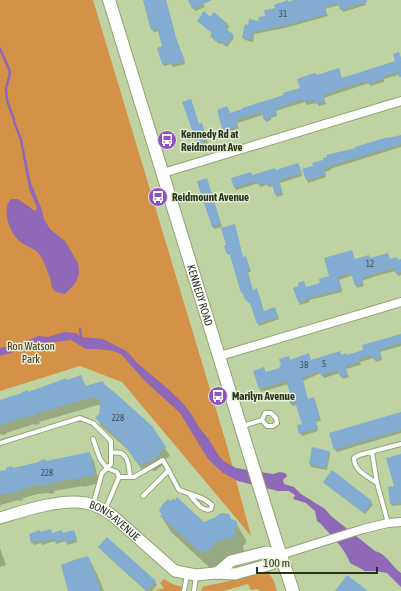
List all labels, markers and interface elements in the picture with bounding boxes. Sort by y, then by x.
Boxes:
house number: 31 [279,9,287,19]
place label: Kennedy Rd at Reidmount Ave [181,128,242,153]
bus stop icon: Kennedy Rd at Reidmount Ave [156,129,178,151]
bus stop icon: Reidmount Avenue [147,186,169,208]
place label: Reidmount Avenue [172,191,249,203]
house number: 12 [366,259,374,269]
street label: KENNEDY ROAD [185,263,215,327]
park label: Ron Watson Park [7,340,55,365]
house number: 5 [322,359,326,369]
house number: 3B [300,360,309,370]
bus stop icon: Marilyn Avenue [207,385,229,407]
place label: Marilyn Avenue [232,390,295,402]
house number: 228 [112,413,124,423]
house number: 228 [41,468,53,478]
street label: BONIS AVENUE [88,498,142,543]
scale bar [257,549,377,575]
text: 100 m [263,556,290,570]

